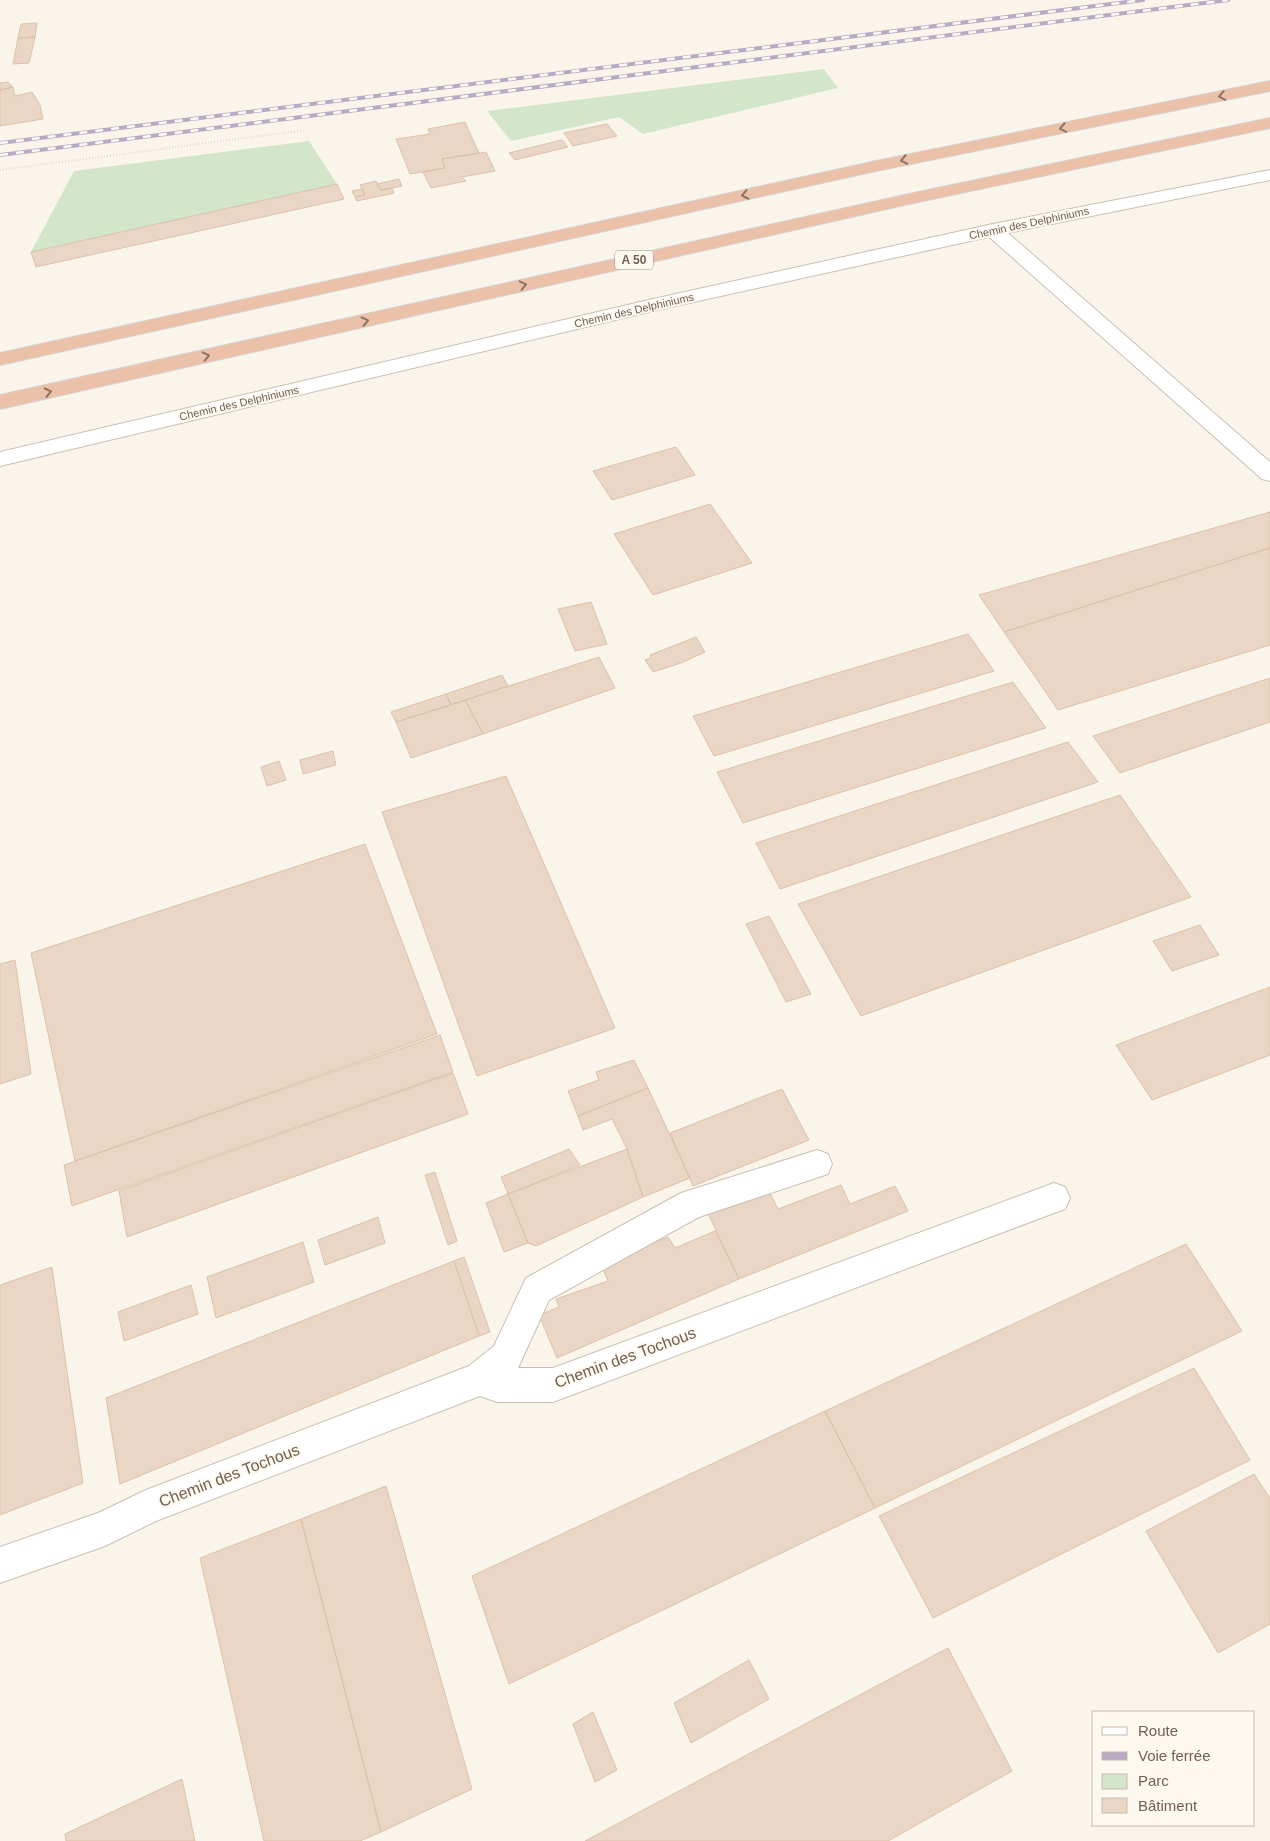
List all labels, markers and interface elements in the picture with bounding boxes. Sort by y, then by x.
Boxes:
one-way arrow [1218,90,1227,101]
one-way arrow [1058,122,1067,133]
one-way arrow [899,154,908,165]
one-way arrow [740,189,749,199]
street label: Chemin des Delphiniums [968,204,1091,242]
road number: A 50 [615,250,653,270]
one-way arrow [519,280,528,291]
street label: Chemin des Delphiniums [573,290,695,330]
one-way arrow [360,316,369,327]
one-way arrow [202,351,211,362]
street label: Chemin des Delphiniums [178,383,300,423]
one-way arrow [43,387,52,398]
street label: Chemin des Tochous [552,1324,698,1391]
street label: Chemin des Tochous [157,1441,302,1510]
legend [1092,1711,1255,1826]
text: Route [1138,1722,1178,1739]
text: Voie ferrée [1138,1747,1211,1764]
text: Parc [1138,1772,1169,1789]
text: Bâtiment [1138,1797,1198,1814]

